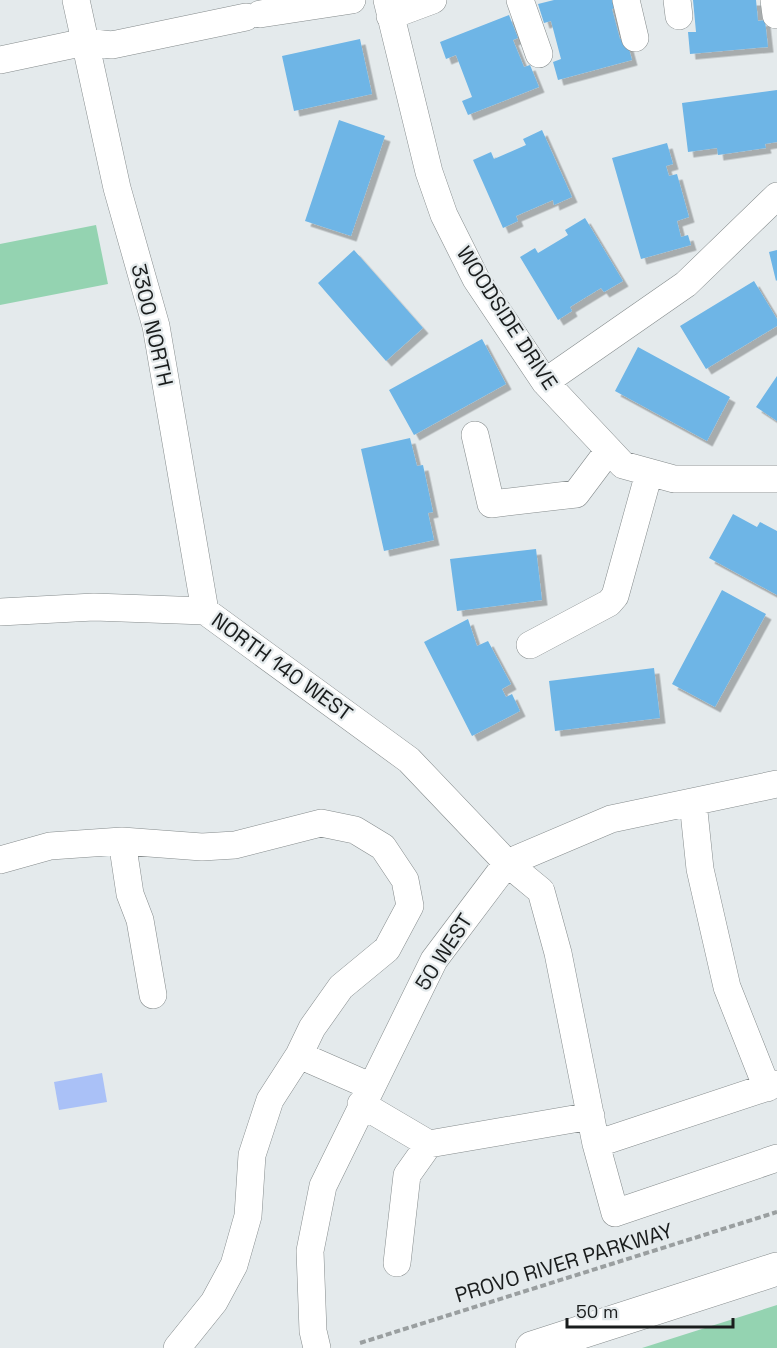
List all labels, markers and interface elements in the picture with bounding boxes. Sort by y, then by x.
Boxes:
street label: WOODSIDE DRIVE [451,241,564,395]
street label: 3300 NORTH [125,261,180,389]
street label: NORTH 140 WEST [206,606,358,727]
street label: 50 WEST [409,908,478,995]
street label: PROVO RIVER PARKWAY [452,1216,676,1309]
scale bar [567,1291,734,1329]
text: 50 m [576,1300,618,1323]

